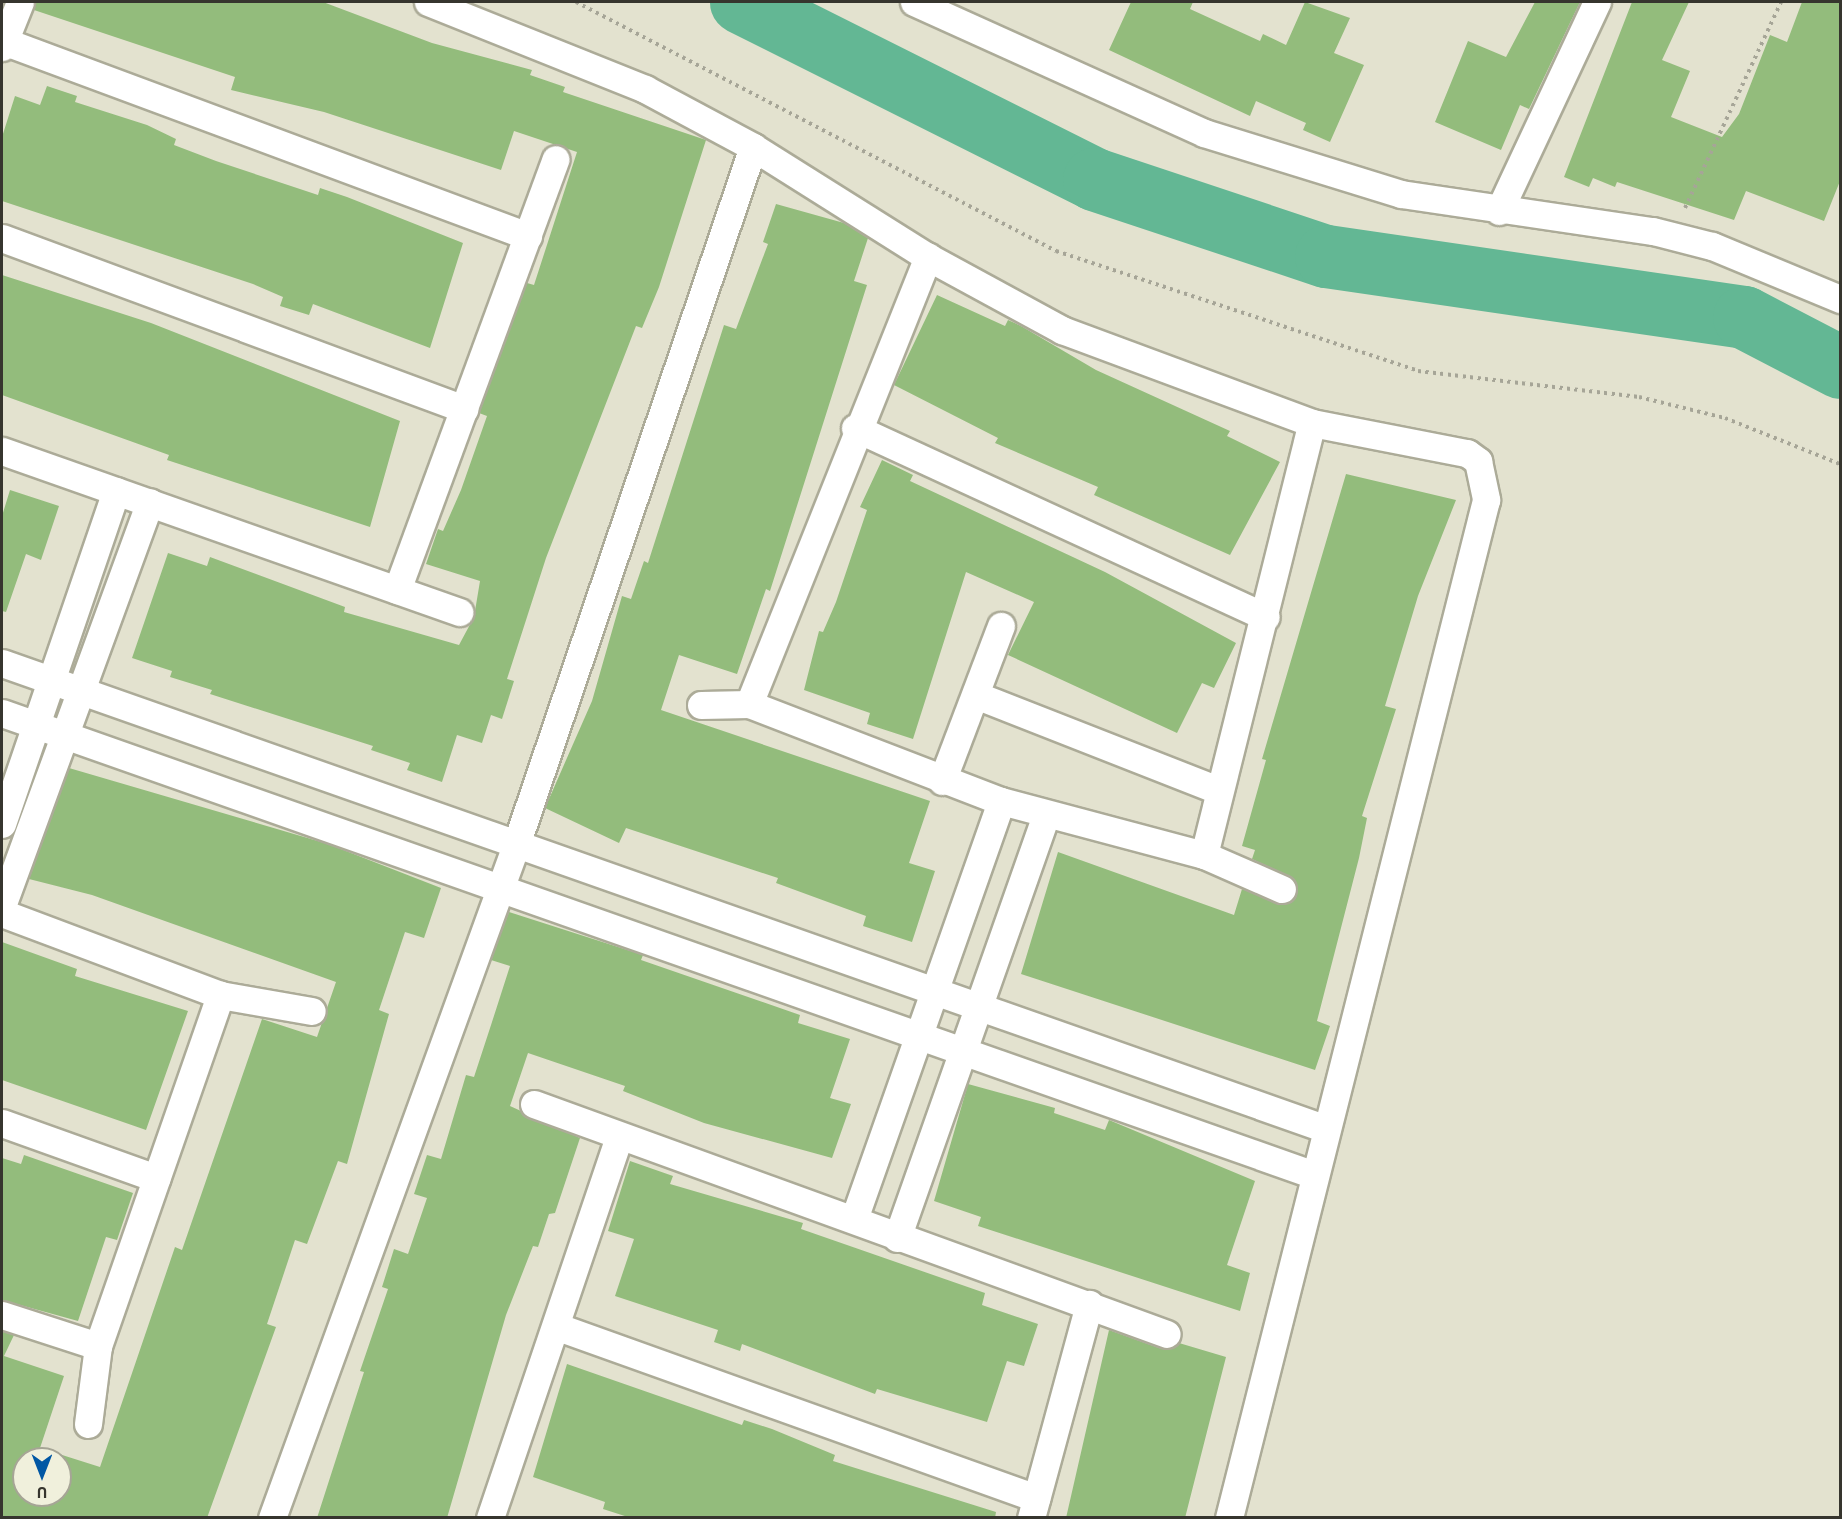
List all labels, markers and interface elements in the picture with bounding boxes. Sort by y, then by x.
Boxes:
north arrow [12,1447,72,1507]
text: U [37,1481,47,1505]

